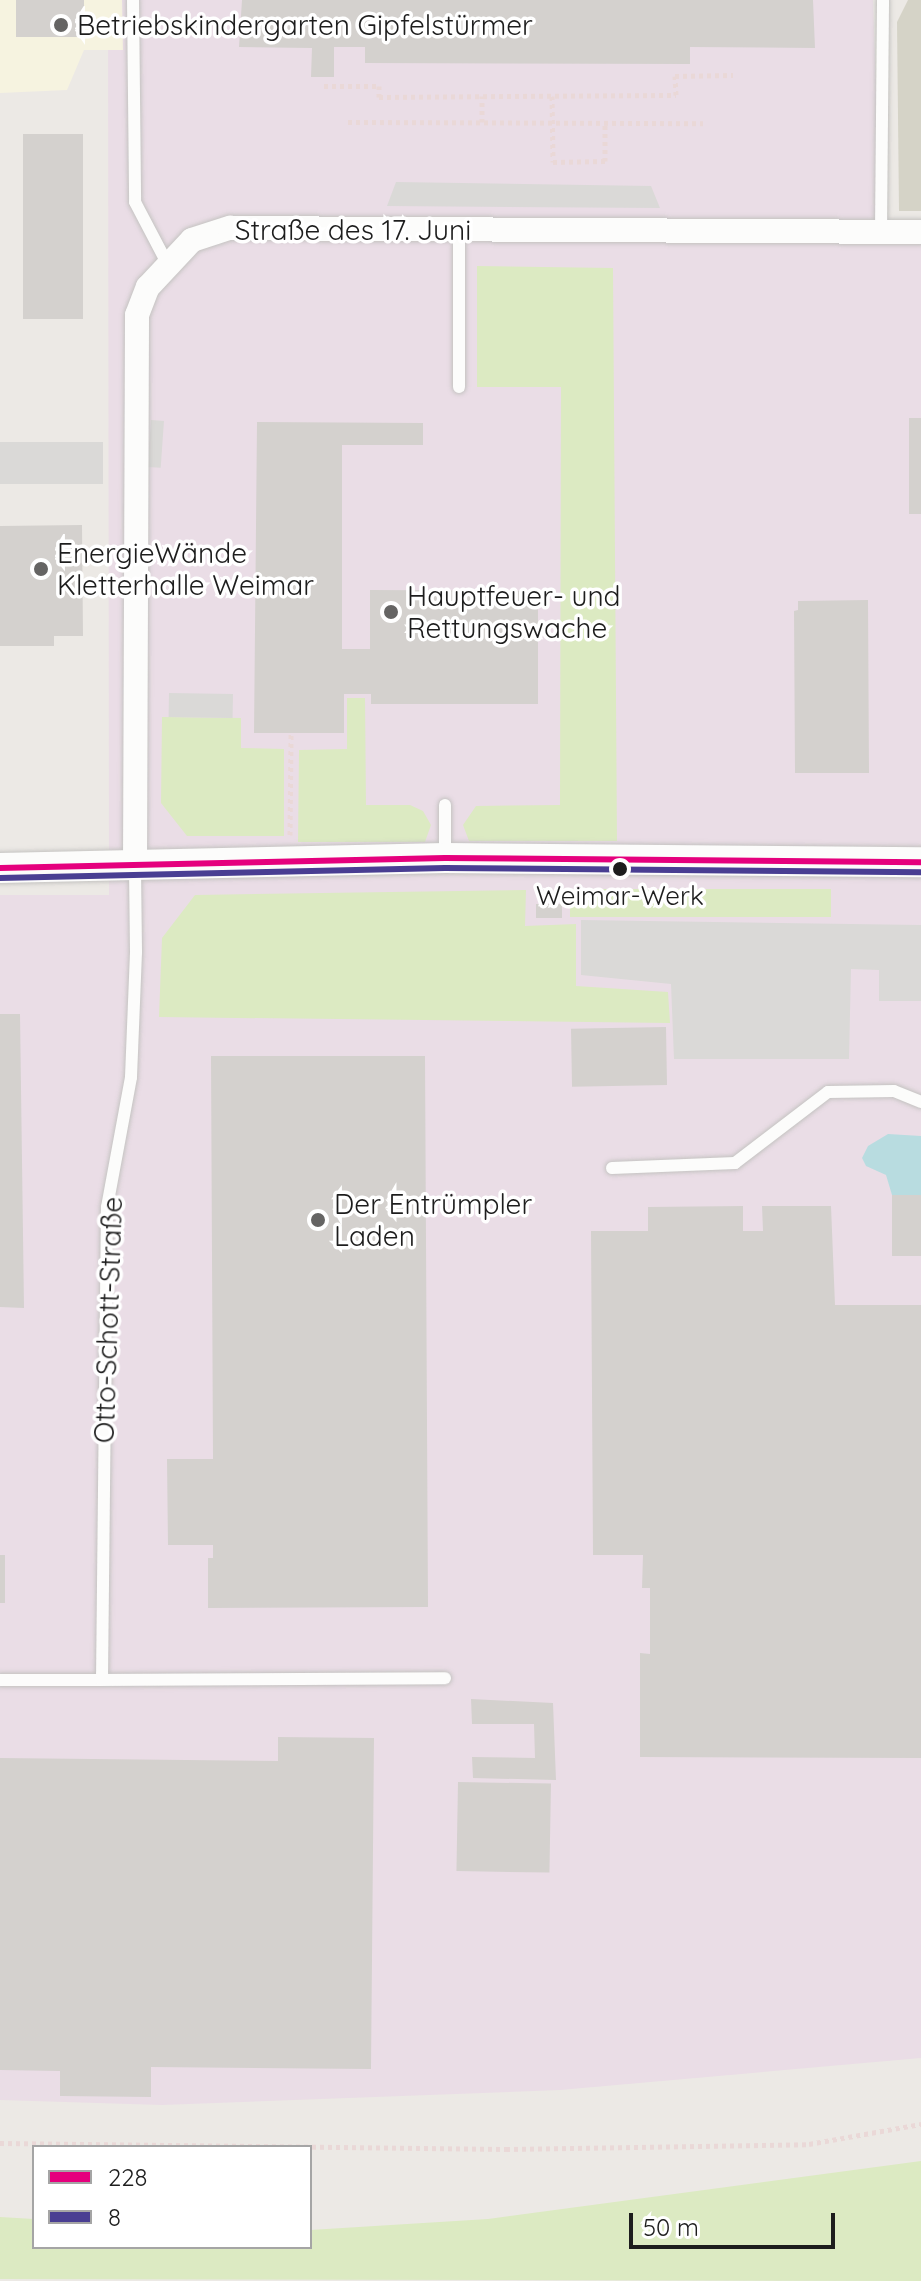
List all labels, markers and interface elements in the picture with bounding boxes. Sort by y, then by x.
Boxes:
place label: Betriebskindergarten Gipfelstürmer [77,8,533,42]
marker: Betriebskindergarten Gipfelstürmer [52,16,70,34]
street label: Straße des 17. Juni [235,213,471,247]
place label: EnergieWände Kletterhalle Weimar [57,536,314,602]
marker: EnergieWände Kletterhalle Weimar [32,560,50,578]
place label: Hauptfeuer- und Rettungswache [407,579,621,645]
marker: Hauptfeuer- und Rettungswache [382,603,400,621]
marker: Weimar-Werk [612,861,628,877]
place label: Weimar-Werk [536,880,704,912]
place label: Der Entrümpler Laden [334,1187,532,1253]
street label: Otto-Schott-Straße [87,1196,129,1444]
marker: Der Entrümpler Laden [309,1211,327,1229]
legend [32,2145,312,2249]
text: 228 [108,2162,148,2192]
scale bar [633,2197,839,2247]
text: 8 [108,2202,121,2232]
text: 50 m [643,2212,699,2242]

